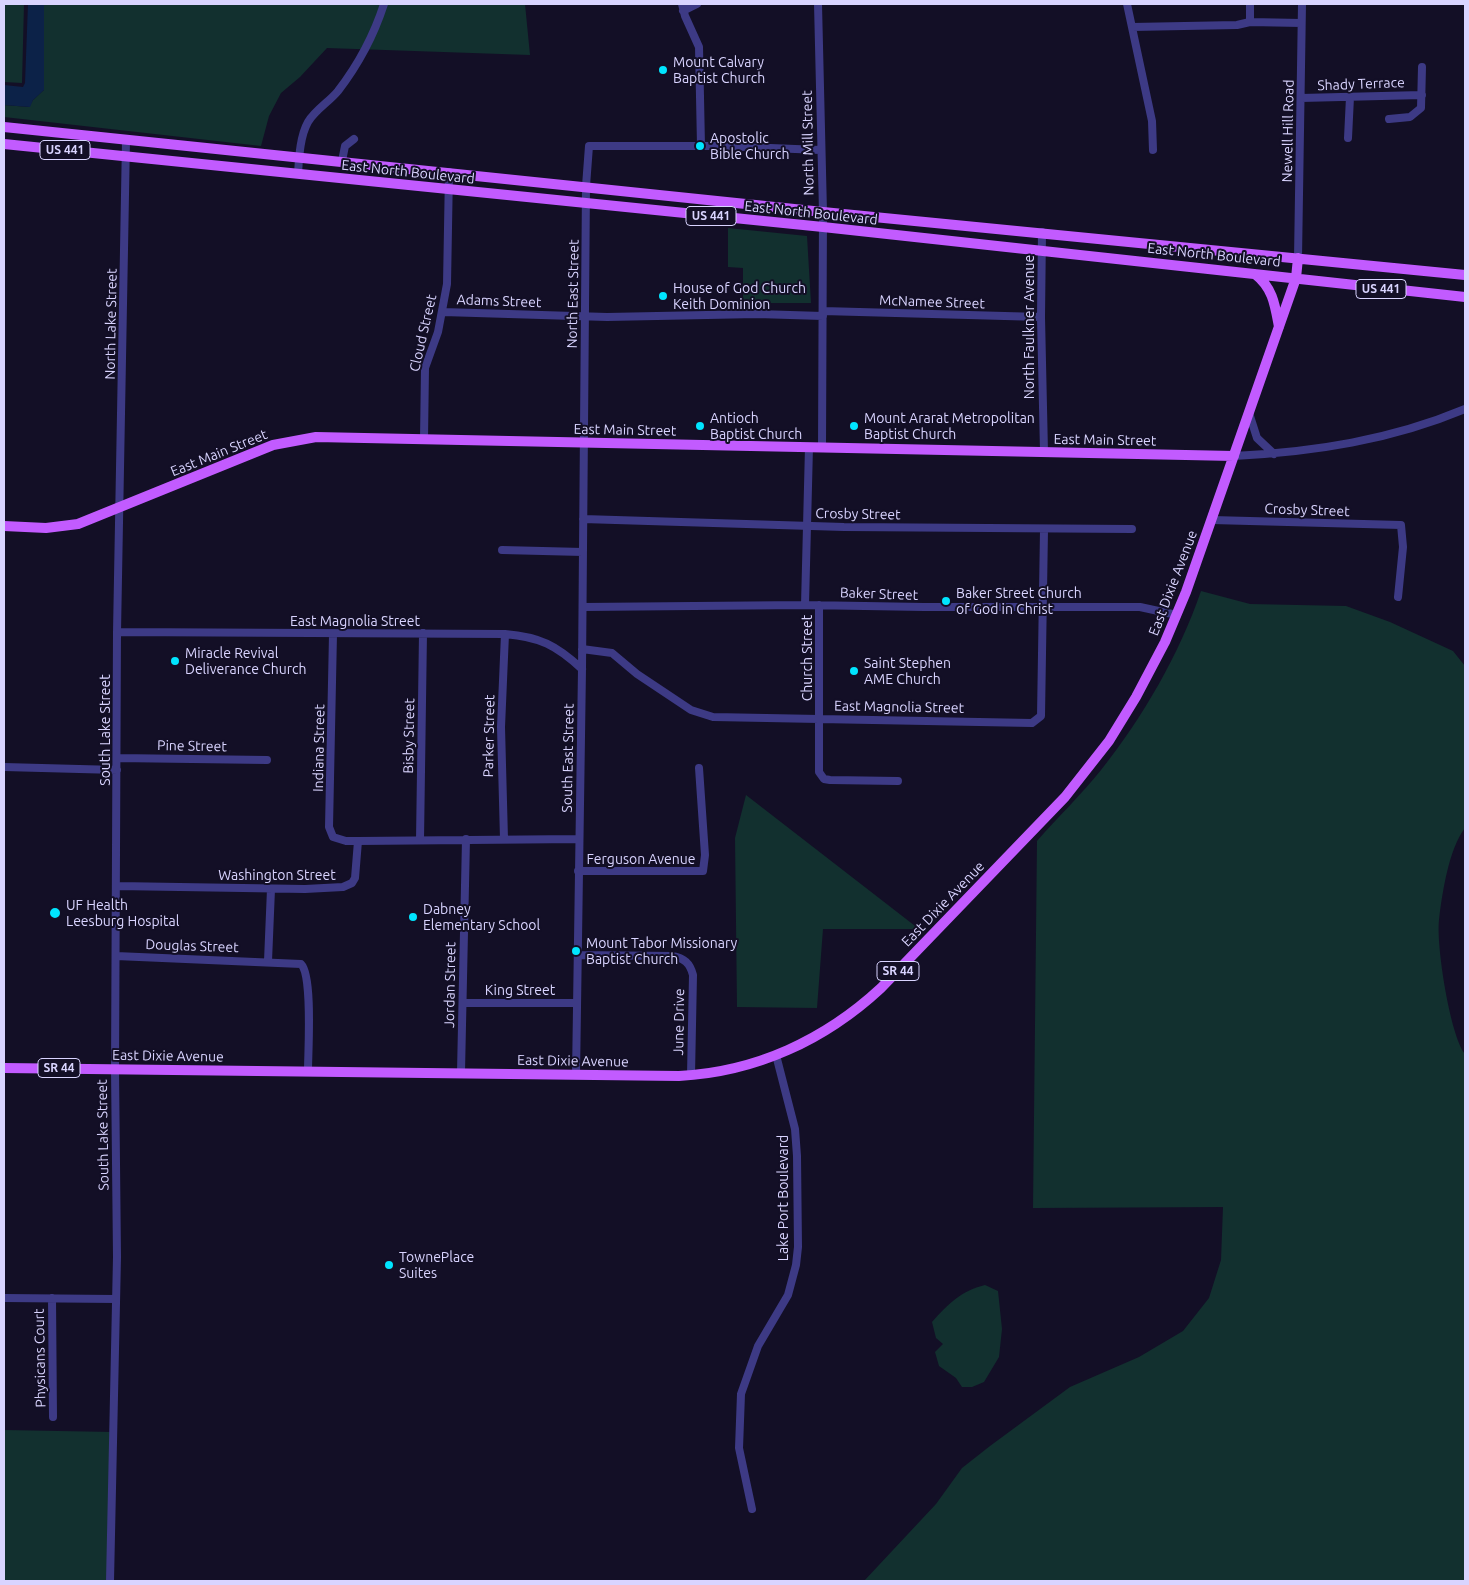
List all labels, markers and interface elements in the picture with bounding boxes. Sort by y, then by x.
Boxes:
place label: Mount Calvary Baptist Church [673,54,765,86]
marker: Mount Calvary Baptist Church [657,64,669,76]
street label: Shady Terrace [1317,74,1405,94]
street label: Newell Hill Road [1279,79,1297,183]
street label: North Mill Street [799,90,817,196]
place label: Apostolic Bible Church [710,130,789,162]
road number: US 441 [40,140,90,160]
marker: Apostolic Bible Church [694,140,706,152]
street label: East North Boulevard [340,157,476,187]
street label: East North Boulevard [743,198,879,228]
road number: US 441 [686,207,736,226]
street label: North East Street [564,239,582,349]
street label: East North Boulevard [1146,240,1282,270]
street label: North Faulkner Avenue [1021,255,1037,399]
street label: North Lake Street [102,268,120,380]
place label: House of God Church Keith Dominion [673,280,806,312]
road number: US 441 [1356,280,1406,298]
marker: House of God Church Keith Dominion [657,290,669,302]
street label: Adams Street [456,291,542,311]
street label: McNamee Street [879,292,985,312]
street label: Cloud Street [406,293,440,373]
place label: Antioch Baptist Church [710,410,802,442]
place label: Mount Ararat Metropolitan Baptist Church [864,410,1035,442]
marker: Antioch Baptist Church [694,420,706,432]
marker: Mount Ararat Metropolitan Baptist Church [848,420,860,432]
street label: East Main Street [573,421,677,439]
street label: East Main Street [168,426,270,480]
street label: East Main Street [1053,431,1157,449]
street label: Crosby Street [1264,500,1350,520]
street label: Crosby Street [815,505,901,523]
street label: East Dixie Avenue [1145,528,1201,638]
street label: Baker Street [840,584,918,604]
place label: Baker Street Church of God in Christ [956,585,1082,618]
marker: Baker Street Church of God in Christ [940,595,952,607]
street label: East Magnolia Street [290,613,420,629]
street label: Church Street [799,615,815,701]
place label: Miracle Revival Deliverance Church [185,645,306,678]
marker: Miracle Revival Deliverance Church [169,655,181,667]
place label: Saint Stephen AME Church [864,655,951,688]
marker: Saint Stephen AME Church [848,665,860,677]
street label: South Lake Street [97,674,113,786]
street label: Parker Street [480,694,498,778]
street label: East Magnolia Street [834,697,964,717]
street label: Bisby Street [400,698,418,774]
street label: South East Street [559,703,577,813]
street label: Indiana Street [310,704,328,792]
street label: Pine Street [157,737,227,755]
street label: Ferguson Avenue [586,851,696,867]
street label: East Dixie Avenue [898,858,988,950]
street label: Washington Street [218,867,336,883]
place label: UF Health Leesburg Hospital [66,897,179,930]
place label: Dabney Elementary School [423,901,540,934]
marker: UF Health Leesburg Hospital [48,906,62,920]
marker: Dabney Elementary School [407,911,419,923]
place label: Mount Tabor Missionary Baptist Church [586,935,737,968]
street label: Douglas Street [145,936,239,956]
street label: Jordan Street [441,942,459,1028]
marker: Mount Tabor Missionary Baptist Church [570,945,582,957]
road number: SR 44 [877,961,919,980]
street label: King Street [485,982,555,998]
street label: June Drive [670,988,688,1056]
street label: East Dixie Avenue [112,1047,224,1065]
street label: East Dixie Avenue [517,1052,629,1070]
road number: SR 44 [38,1058,80,1078]
street label: South Lake Street [94,1079,112,1191]
street label: Lake Port Boulevard [775,1135,791,1261]
place label: TownePlace Suites [399,1249,474,1282]
marker: TownePlace Suites [383,1259,395,1271]
street label: Physicans Court [31,1308,49,1408]

